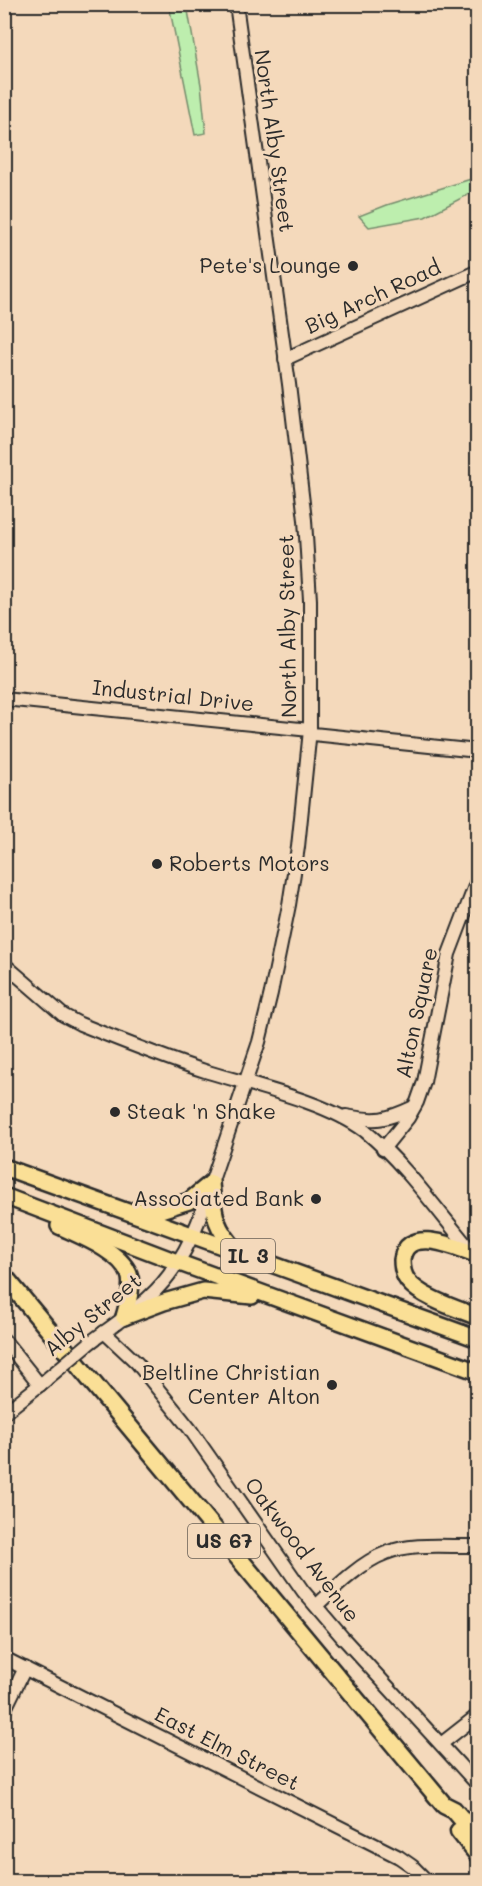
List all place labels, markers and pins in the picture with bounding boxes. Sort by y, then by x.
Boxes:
place label: Pete's Lounge [200,251,341,278]
marker: Pete's Lounge [346,259,360,273]
place label: Roberts Motors [169,849,330,876]
marker: Roberts Motors [150,857,164,871]
place label: Steak 'n Shake [127,1097,276,1124]
marker: Steak 'n Shake [108,1105,122,1119]
place label: Associated Bank [134,1184,304,1211]
marker: Associated Bank [309,1192,323,1206]
place label: Beltline Christian Center Alton [142,1358,320,1409]
marker: Beltline Christian Center Alton [325,1378,339,1392]

